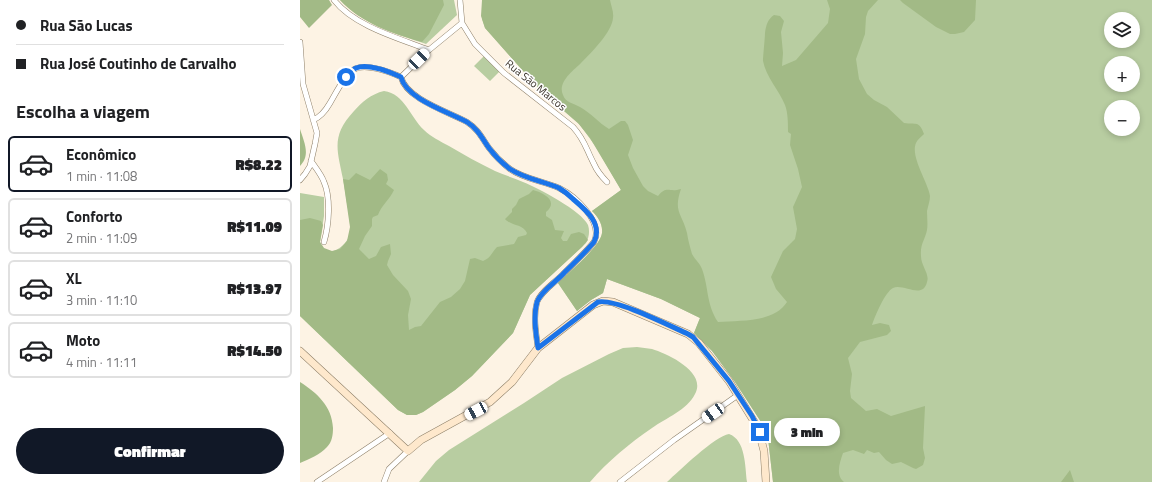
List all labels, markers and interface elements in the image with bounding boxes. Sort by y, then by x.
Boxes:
map controls [1104,12,1140,136]
button: layers [1104,12,1140,48]
text: Rua São Lucas [40,14,132,37]
car [406,46,432,72]
text: Rua José Coutinho de Carvalho [40,52,236,75]
street label: Rua São Marcos [502,55,570,115]
button: + [1104,56,1140,92]
route start [337,68,355,86]
text: Escolha a viagem [16,98,150,125]
button: − [1104,100,1140,136]
text: Econômico [66,143,136,166]
icon: car [18,146,54,182]
text: R$8.22 [236,153,282,176]
text: 1 min · 11:08 [66,166,137,186]
text: Conforto [66,205,123,228]
icon: car [18,208,54,244]
text: R$11.09 [227,215,282,238]
text: 2 min · 11:09 [66,228,137,248]
text: XL [66,267,82,290]
icon: car [18,270,54,306]
text: R$13.97 [227,277,282,300]
text: 3 min · 11:10 [66,290,137,310]
text: Moto [66,329,100,352]
icon: car [18,332,54,368]
text: R$14.50 [227,339,282,362]
text: 4 min · 11:11 [66,352,137,372]
car [463,400,489,422]
car [700,401,726,425]
callout: 3 min [774,418,840,446]
text: 3 min [791,422,823,442]
route end [751,423,769,441]
button: Confirmar [16,428,284,474]

